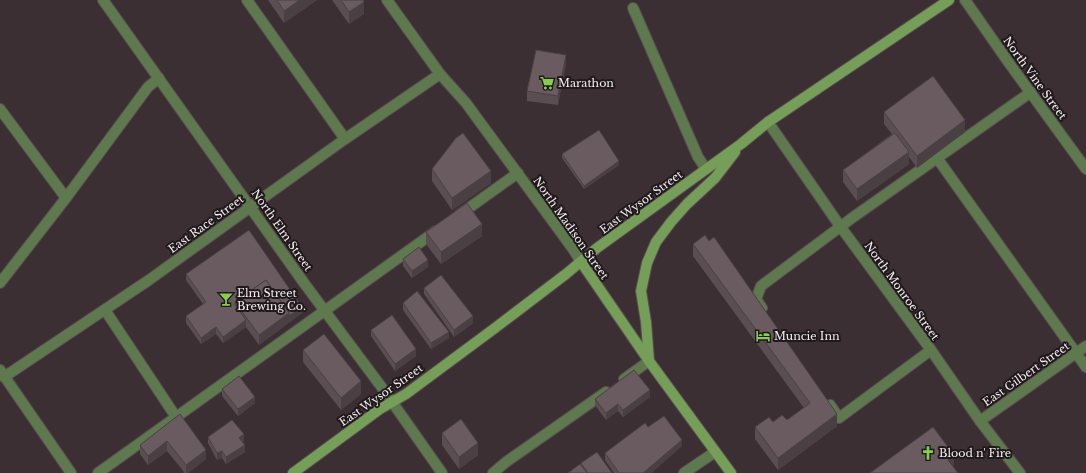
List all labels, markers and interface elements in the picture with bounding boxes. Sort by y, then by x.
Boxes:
street label: North Vine Street [1000,34,1070,123]
supermarket icon: Marathon [539,75,555,91]
place label: Marathon [558,76,614,90]
street label: East Wysor Street [597,167,686,237]
street label: North Madison Street [530,174,612,283]
street label: North Elm Street [249,186,316,274]
street label: East Race Street [166,192,247,256]
street label: North Monroe Street [862,239,943,344]
place label: Elm Street Brewing Co. [237,286,306,313]
bar icon: Elm Street Brewing Co. [218,291,234,307]
hotel icon: Muncie Inn [755,328,771,344]
place label: Muncie Inn [774,329,840,343]
street label: East Gilbert Street [980,338,1073,409]
street label: East Wysor Street [337,360,426,429]
church icon: Blood n' Fire [920,445,936,461]
place label: Blood n' Fire [939,446,1011,460]

